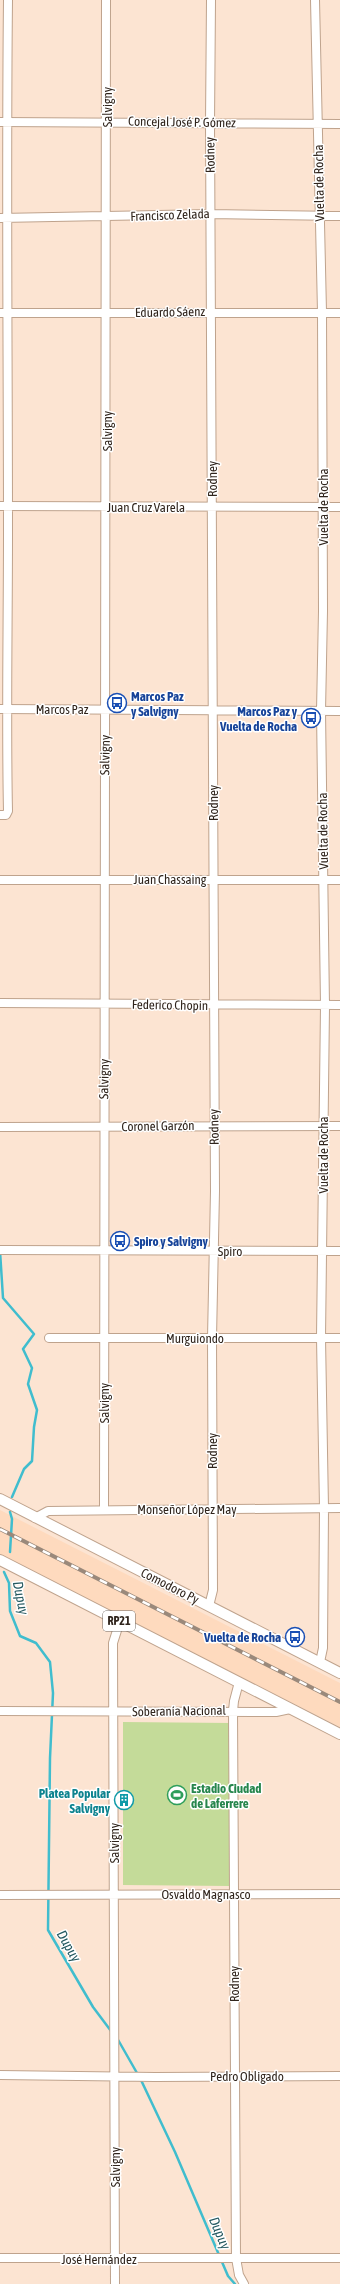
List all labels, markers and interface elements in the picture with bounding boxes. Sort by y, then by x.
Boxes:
street label: Salvigny [100,86,115,127]
street label: Concejal José P. Gómez [128,114,236,130]
street label: Rodney [202,136,218,173]
street label: Vuelta de Rocha [311,144,327,222]
street label: Francisco Zelada [130,206,210,224]
street label: Eduardo Sáenz [135,304,206,320]
street label: Salvigny [100,410,115,451]
street label: Rodney [205,460,220,497]
street label: Vuelta de Rocha [316,469,331,546]
street label: Juan Cruz Varela [107,500,185,515]
place label: Marcos Paz y Salvigny [131,689,184,719]
bus stop icon: Marcos Paz y Salvigny [106,692,128,714]
street label: Marcos Paz [36,702,89,717]
place label: Marcos Paz y Vuelta de Rocha [219,704,298,734]
bus stop icon: Marcos Paz y Vuelta de Rocha [300,707,322,729]
street label: Salvigny [97,734,113,775]
street label: Rodney [206,784,221,821]
street label: Vuelta de Rocha [315,792,331,870]
street label: Juan Chassaing [134,872,207,887]
street label: Federico Chopin [132,997,208,1013]
street label: Salvigny [96,1058,112,1099]
street label: Rodney [206,1108,222,1145]
street label: Vuelta de Rocha [316,1117,331,1194]
street label: Coronel Garzón [121,1118,195,1134]
bus stop icon: Spiro y Salvigny [109,1230,131,1252]
place label: Spiro y Salvigny [134,1234,209,1249]
street label: Spiro [218,1244,242,1259]
street label: Murguiondo [166,1331,224,1346]
street label: Salvigny [97,1382,112,1423]
street label: Rodney [205,1432,220,1469]
street label: Monseñor López May [137,1502,237,1517]
street label: Comodoro Py [138,1565,202,1607]
water label: Dupuy [10,1580,32,1616]
road number: RP21 [103,1611,135,1631]
bus stop icon: Vuelta de Rocha [284,1626,306,1648]
place label: Vuelta de Rocha [203,1630,281,1645]
street label: Soberanía Nacional [132,1703,227,1719]
place label: Estadio Ciudad de Laferrere [191,1781,261,1811]
sports icon: Estadio Ciudad de Laferrere [166,1784,188,1806]
place label: Platea Popular Salvigny [39,1786,111,1816]
building icon: Platea Popular Salvigny [113,1789,135,1811]
street label: Salvigny [107,1822,122,1863]
street label: Osvaldo Magnasco [161,1887,251,1902]
water label: Dupuy [54,1927,84,1965]
street label: Rodney [227,1965,242,2002]
street label: Pedro Obligado [210,2069,284,2084]
street label: Salvigny [108,2146,123,2187]
water label: Dupuy [206,2214,234,2252]
street label: José Hernández [61,2252,137,2267]

